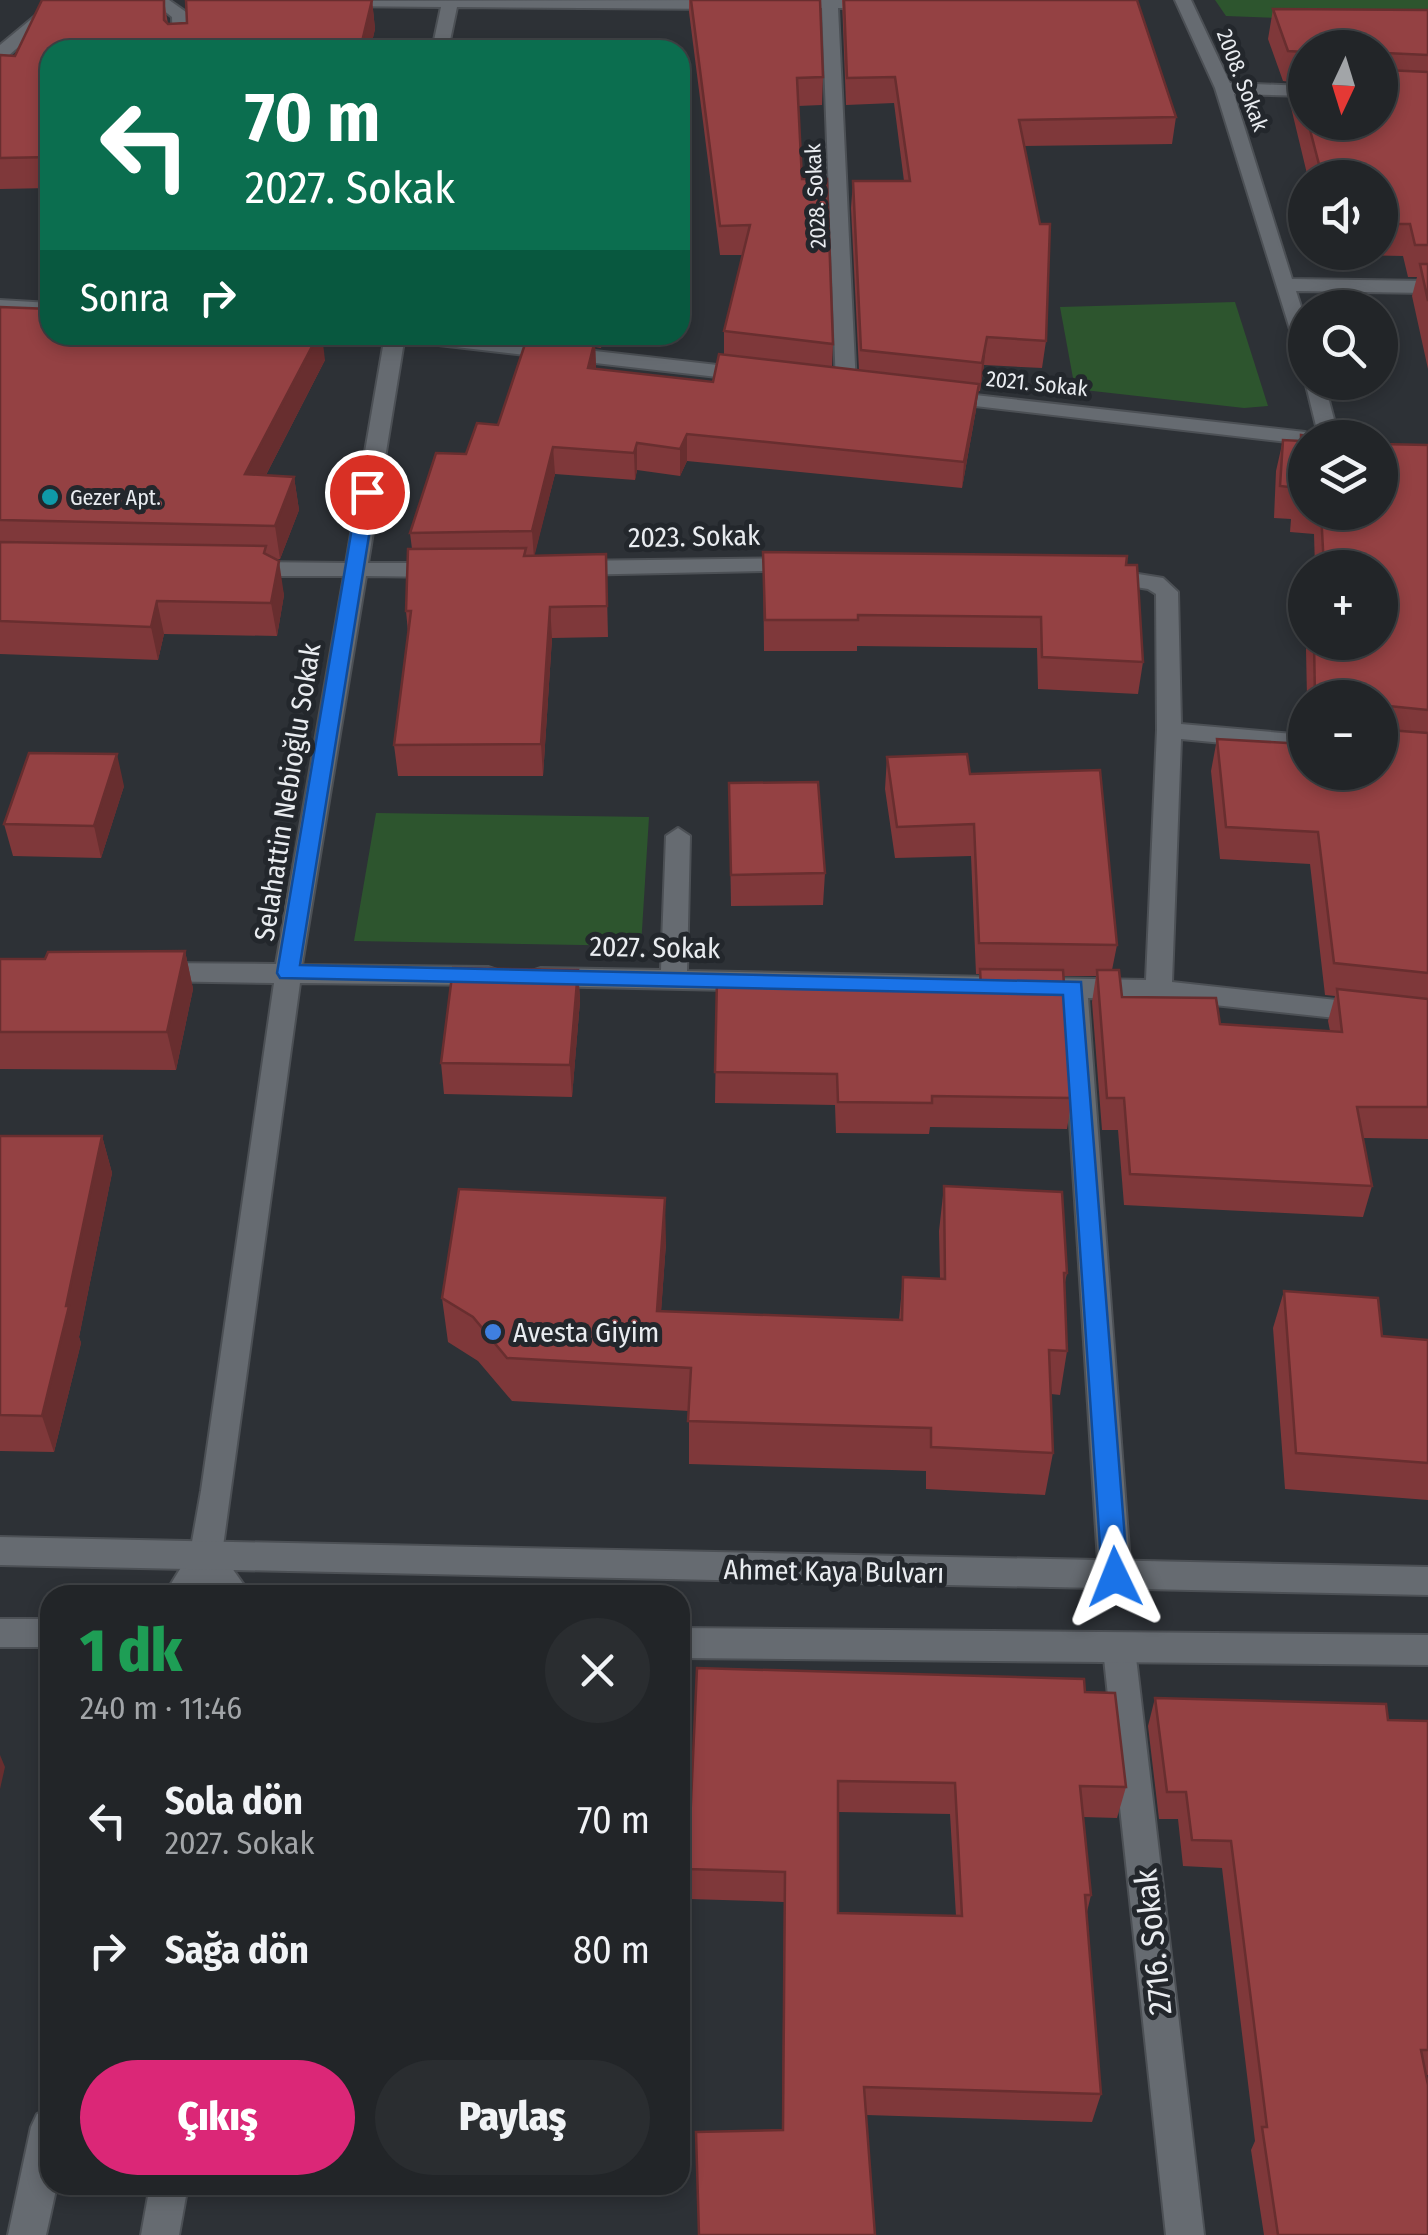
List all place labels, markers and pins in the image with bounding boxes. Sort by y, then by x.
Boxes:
pin [325,450,410,535]
place label: Gezer Apt. [70,484,161,511]
marker: Gezer Apt. [39,486,61,508]
place label: Avesta Giyim [513,1316,659,1349]
marker: Avesta Giyim [482,1321,504,1343]

